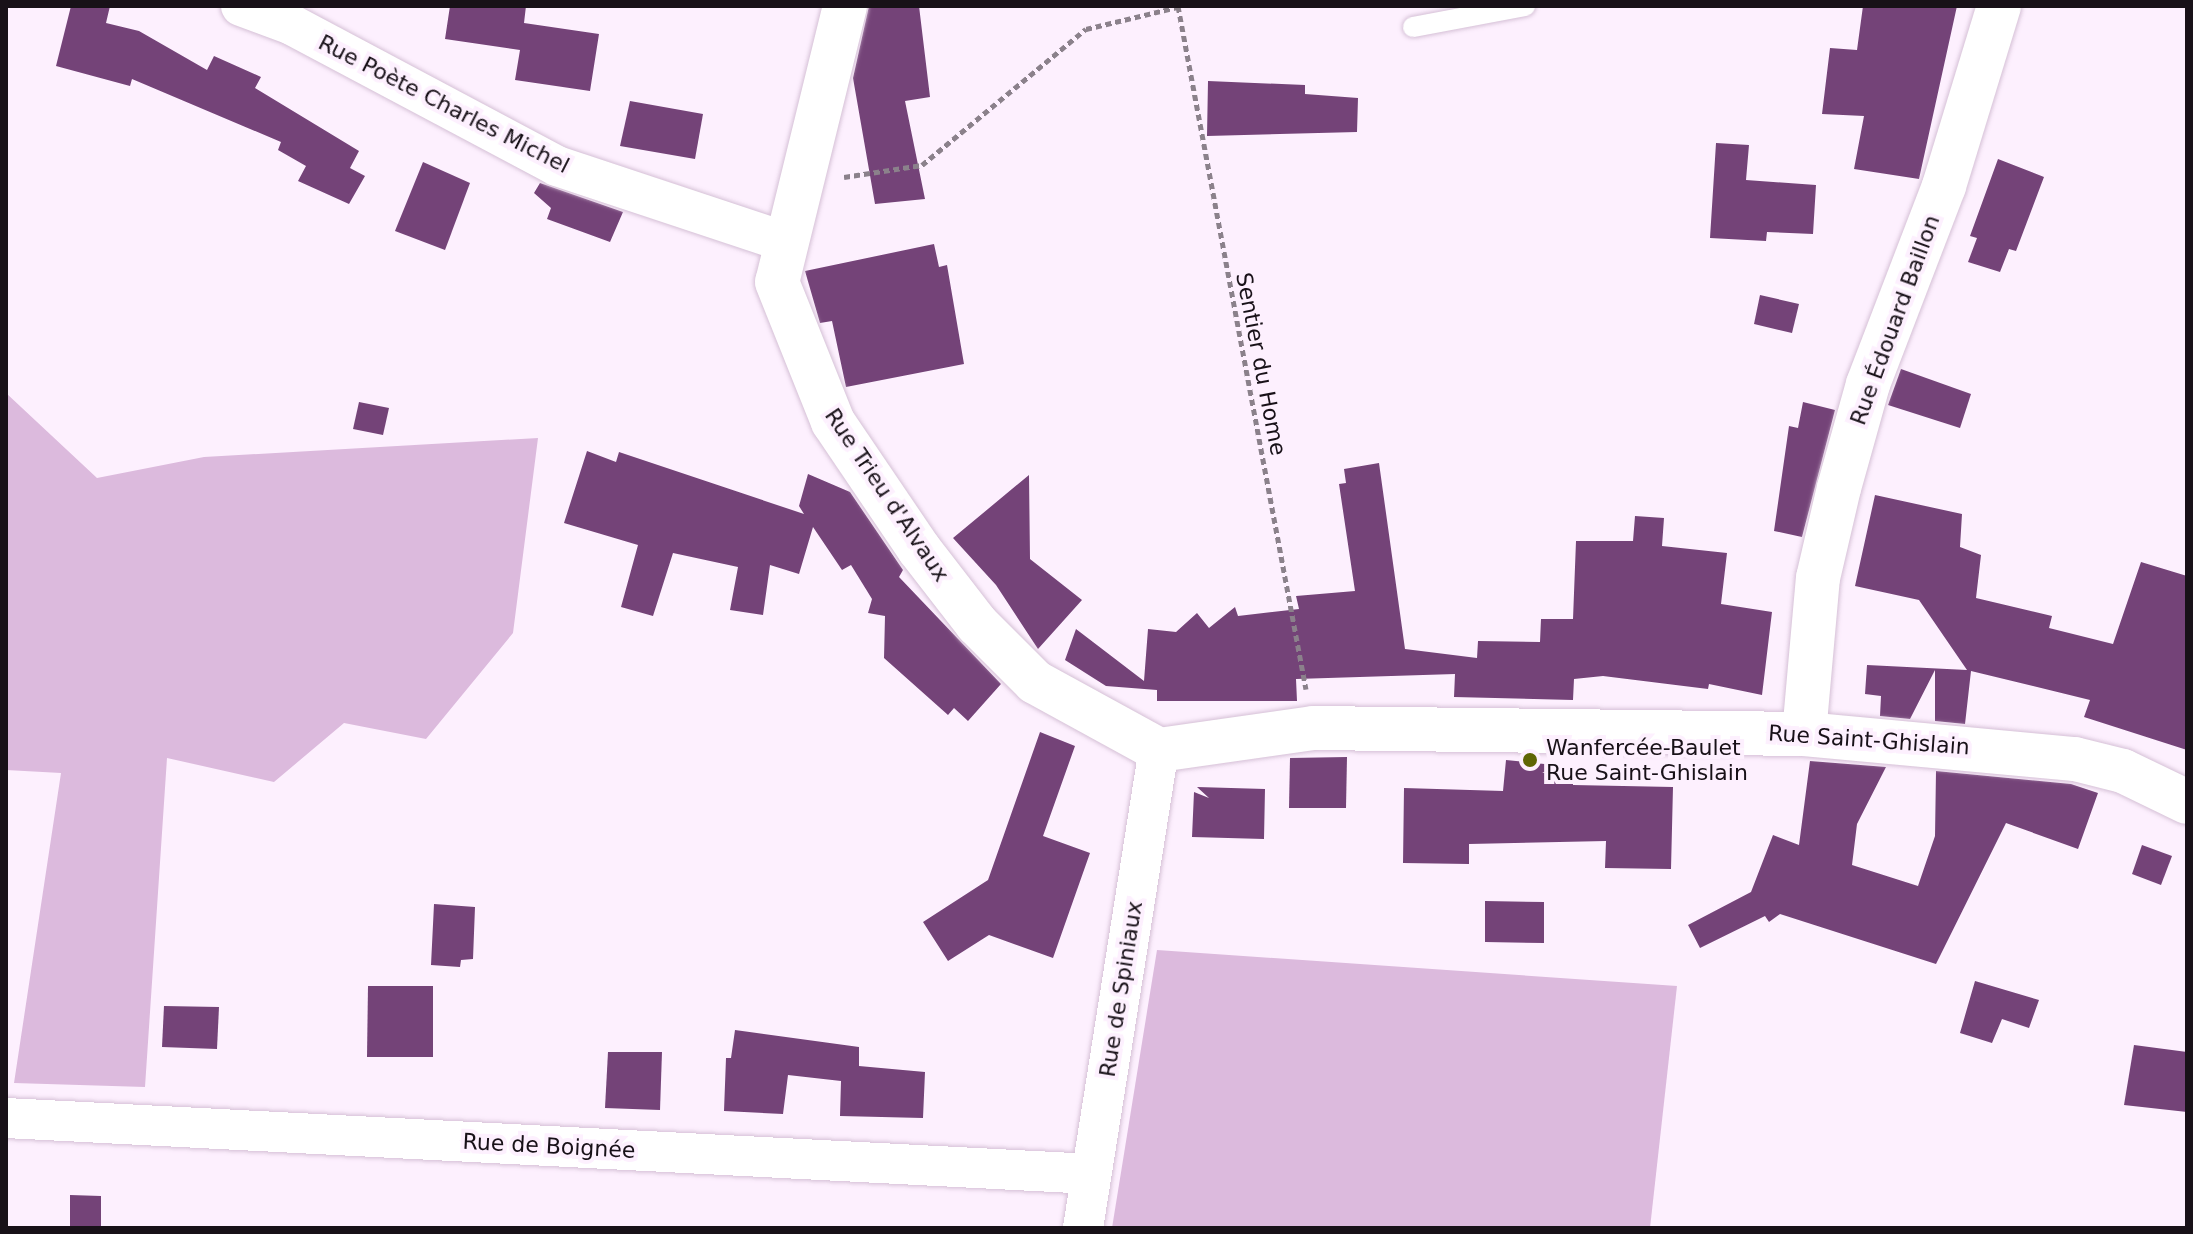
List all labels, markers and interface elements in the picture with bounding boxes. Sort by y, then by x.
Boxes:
street label: Rue Poète Charles Michel [314,29,574,179]
street label: Rue Édouard Baillon [1845,211,1945,429]
street label: Sentier du Home [1230,270,1292,458]
street label: Rue Trieu d'Alvaux [819,403,955,587]
street label: Rue Saint-Ghislain [1767,720,1971,760]
place label: Wanfercée-Baulet Rue Saint-Ghislain [1546,734,1748,786]
marker: Wanfercée-Baulet Rue Saint-Ghislain [1521,751,1539,769]
street label: Rue de Spiniaux [1094,899,1148,1079]
street label: Rue de Boignée [462,1128,636,1164]

